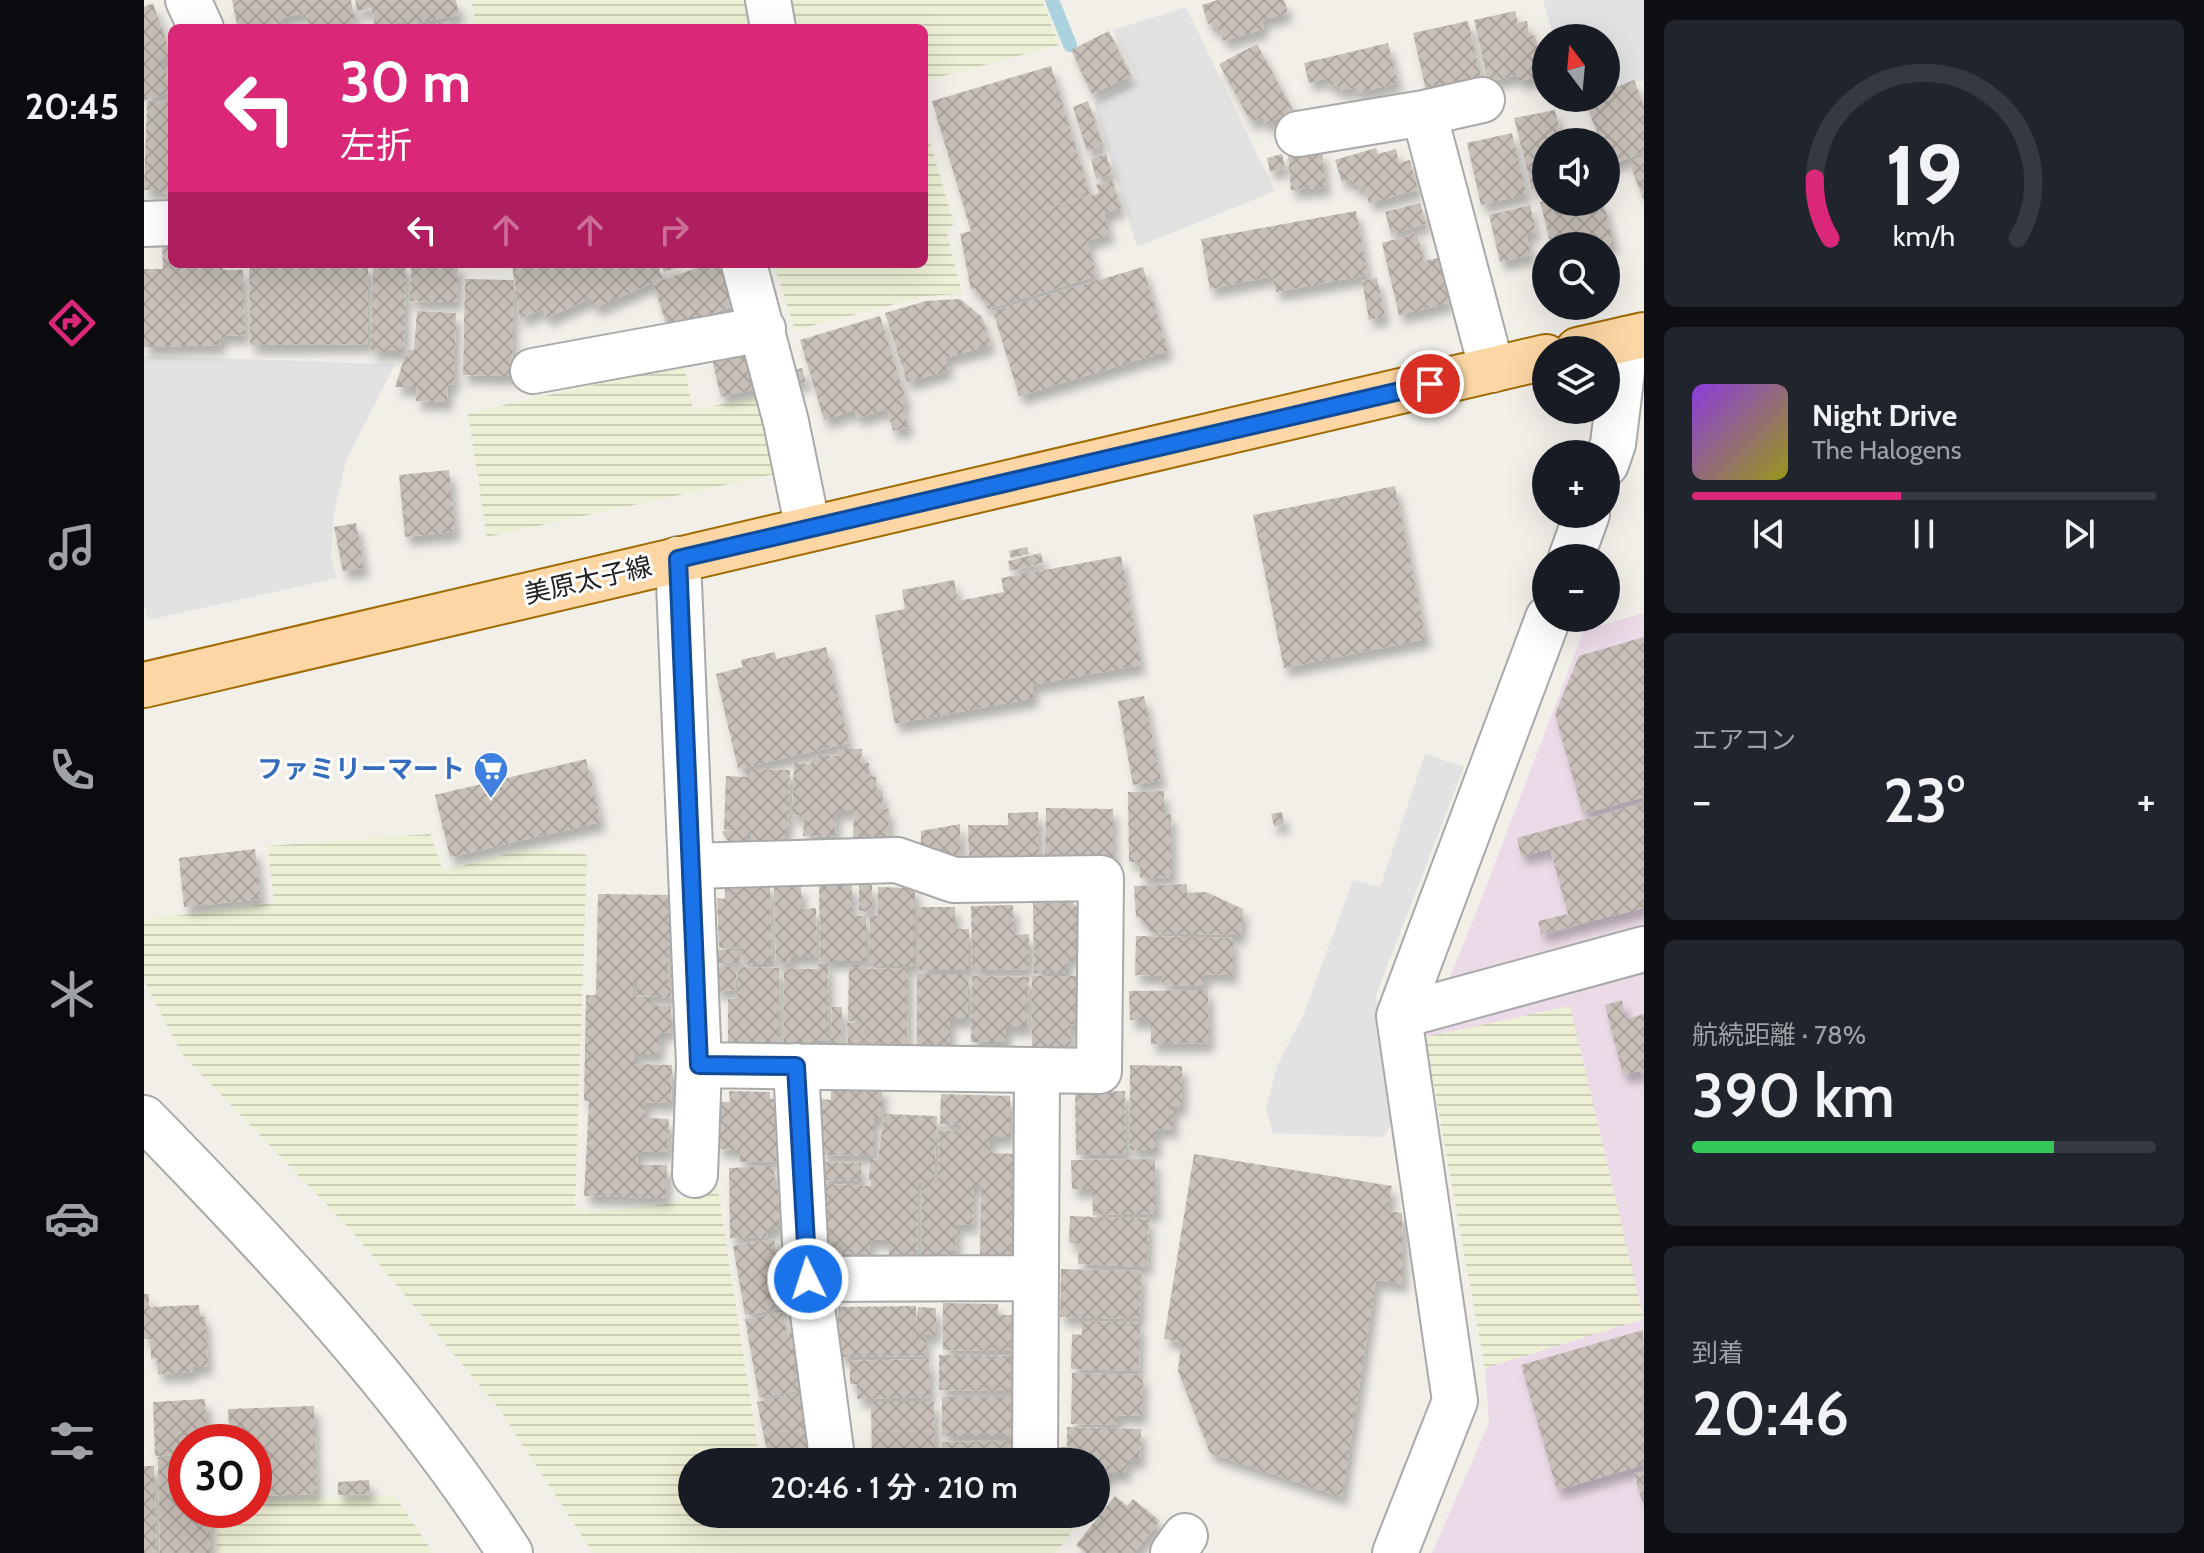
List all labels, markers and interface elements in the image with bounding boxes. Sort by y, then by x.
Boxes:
north arrow [1532,24,1620,112]
map controls [1532,24,1620,632]
text: 30 m [340,48,471,116]
icon: left [208,56,312,160]
text: 20:45 [25,84,119,128]
text: 左折 [340,123,412,167]
text: 19 [1885,125,1963,226]
button: sound [1532,128,1620,216]
icon: left [400,208,444,252]
icon: ahead [484,208,528,252]
icon: ahead [568,208,612,252]
icon: right [652,208,696,252]
text: km/h [1893,218,1955,253]
button: search [1532,232,1620,320]
icon: directions [44,295,100,351]
button: layers [1532,336,1620,424]
pin [1396,350,1464,418]
icon: arrive [1408,362,1452,406]
text: Night Drive [1812,397,1957,434]
text: The Halogens [1812,434,1961,466]
button: + [1532,440,1620,528]
icon: previous [1747,512,1791,556]
icon: pause [1902,512,1946,556]
icon: next [2057,512,2101,556]
icon: music [44,519,100,575]
button: − [1532,544,1620,632]
street label: 美原太子線 [521,550,655,610]
text: エアコン [1692,724,1796,756]
icon: phone [44,742,100,798]
supermarket icon: ファミリーマート [472,750,510,800]
place label: ファミリーマート [257,753,465,785]
text: 23° [1883,764,1965,837]
text: − [1692,774,1711,827]
text: + [2137,774,2156,827]
icon: climate [44,966,100,1022]
text: 航続距離 · 78% [1692,1019,1866,1051]
text: 390 km [1692,1059,1895,1132]
icon: car [44,1190,100,1246]
position arrow [766,1237,850,1321]
text: 到着 [1692,1337,1744,1369]
text: 20:46 [1692,1377,1849,1450]
icon: filters [44,1413,100,1469]
speed limit sign: 30 [168,1424,272,1528]
text: 20:46 · 1 分 · 210 m [770,1469,1018,1506]

